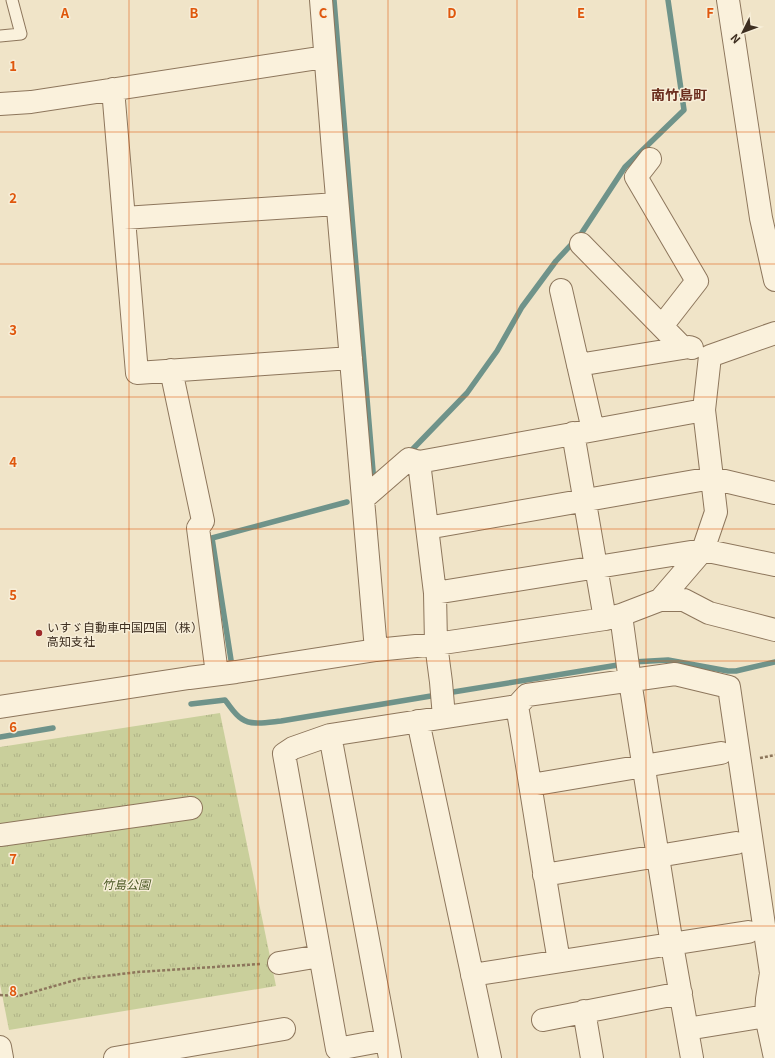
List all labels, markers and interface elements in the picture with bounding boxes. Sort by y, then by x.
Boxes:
text: A [60,3,70,22]
text: B [190,3,199,22]
text: C [319,3,328,22]
text: D [447,3,457,22]
text: E [577,3,585,22]
text: F [706,3,714,22]
north arrow [723,12,763,52]
text: N [726,31,744,48]
text: 1 [9,56,17,75]
district label: 南竹島町 [651,84,707,104]
text: 2 [9,188,17,207]
text: 3 [9,320,17,339]
text: 4 [9,452,17,471]
text: 5 [9,585,17,604]
place label: いすゞ自動車中国四国（株） 高知支社 [47,618,203,649]
marker: いすゞ自動車中国四国（株） 高知支社 [34,628,44,638]
text: 6 [9,717,17,736]
text: 7 [9,849,17,868]
park label: 竹島公園 [102,875,152,892]
text: 8 [9,981,17,1000]

